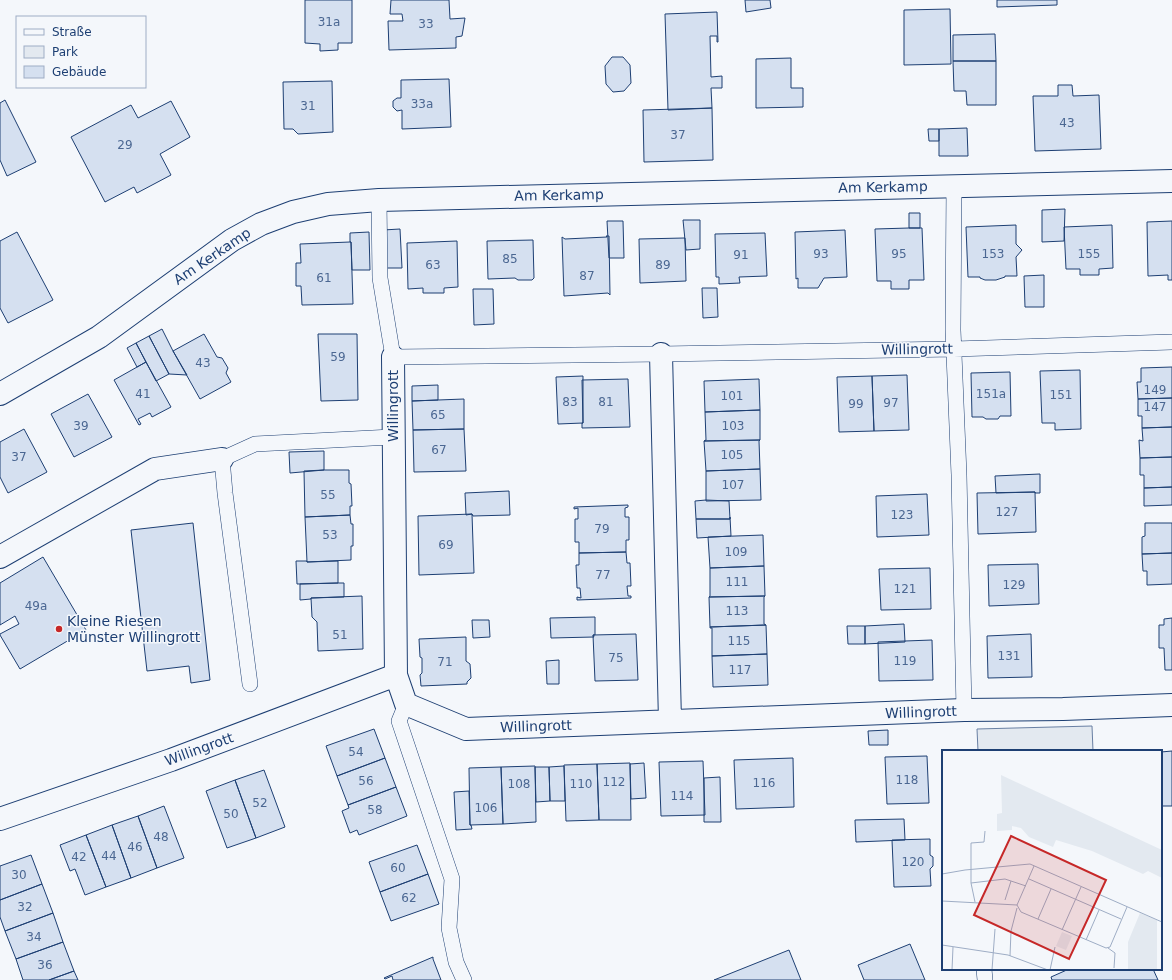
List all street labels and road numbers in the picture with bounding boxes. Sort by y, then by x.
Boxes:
street label: Am Kerkamp [838,178,928,196]
street label: Am Kerkamp [514,186,604,204]
street label: Am Kerkamp [170,224,254,288]
street label: Willingrott [881,340,954,358]
street label: Willingrott [385,370,401,442]
street label: Willingrott [885,703,958,721]
street label: Willingrott [500,717,573,735]
street label: Willingrott [163,729,236,769]

